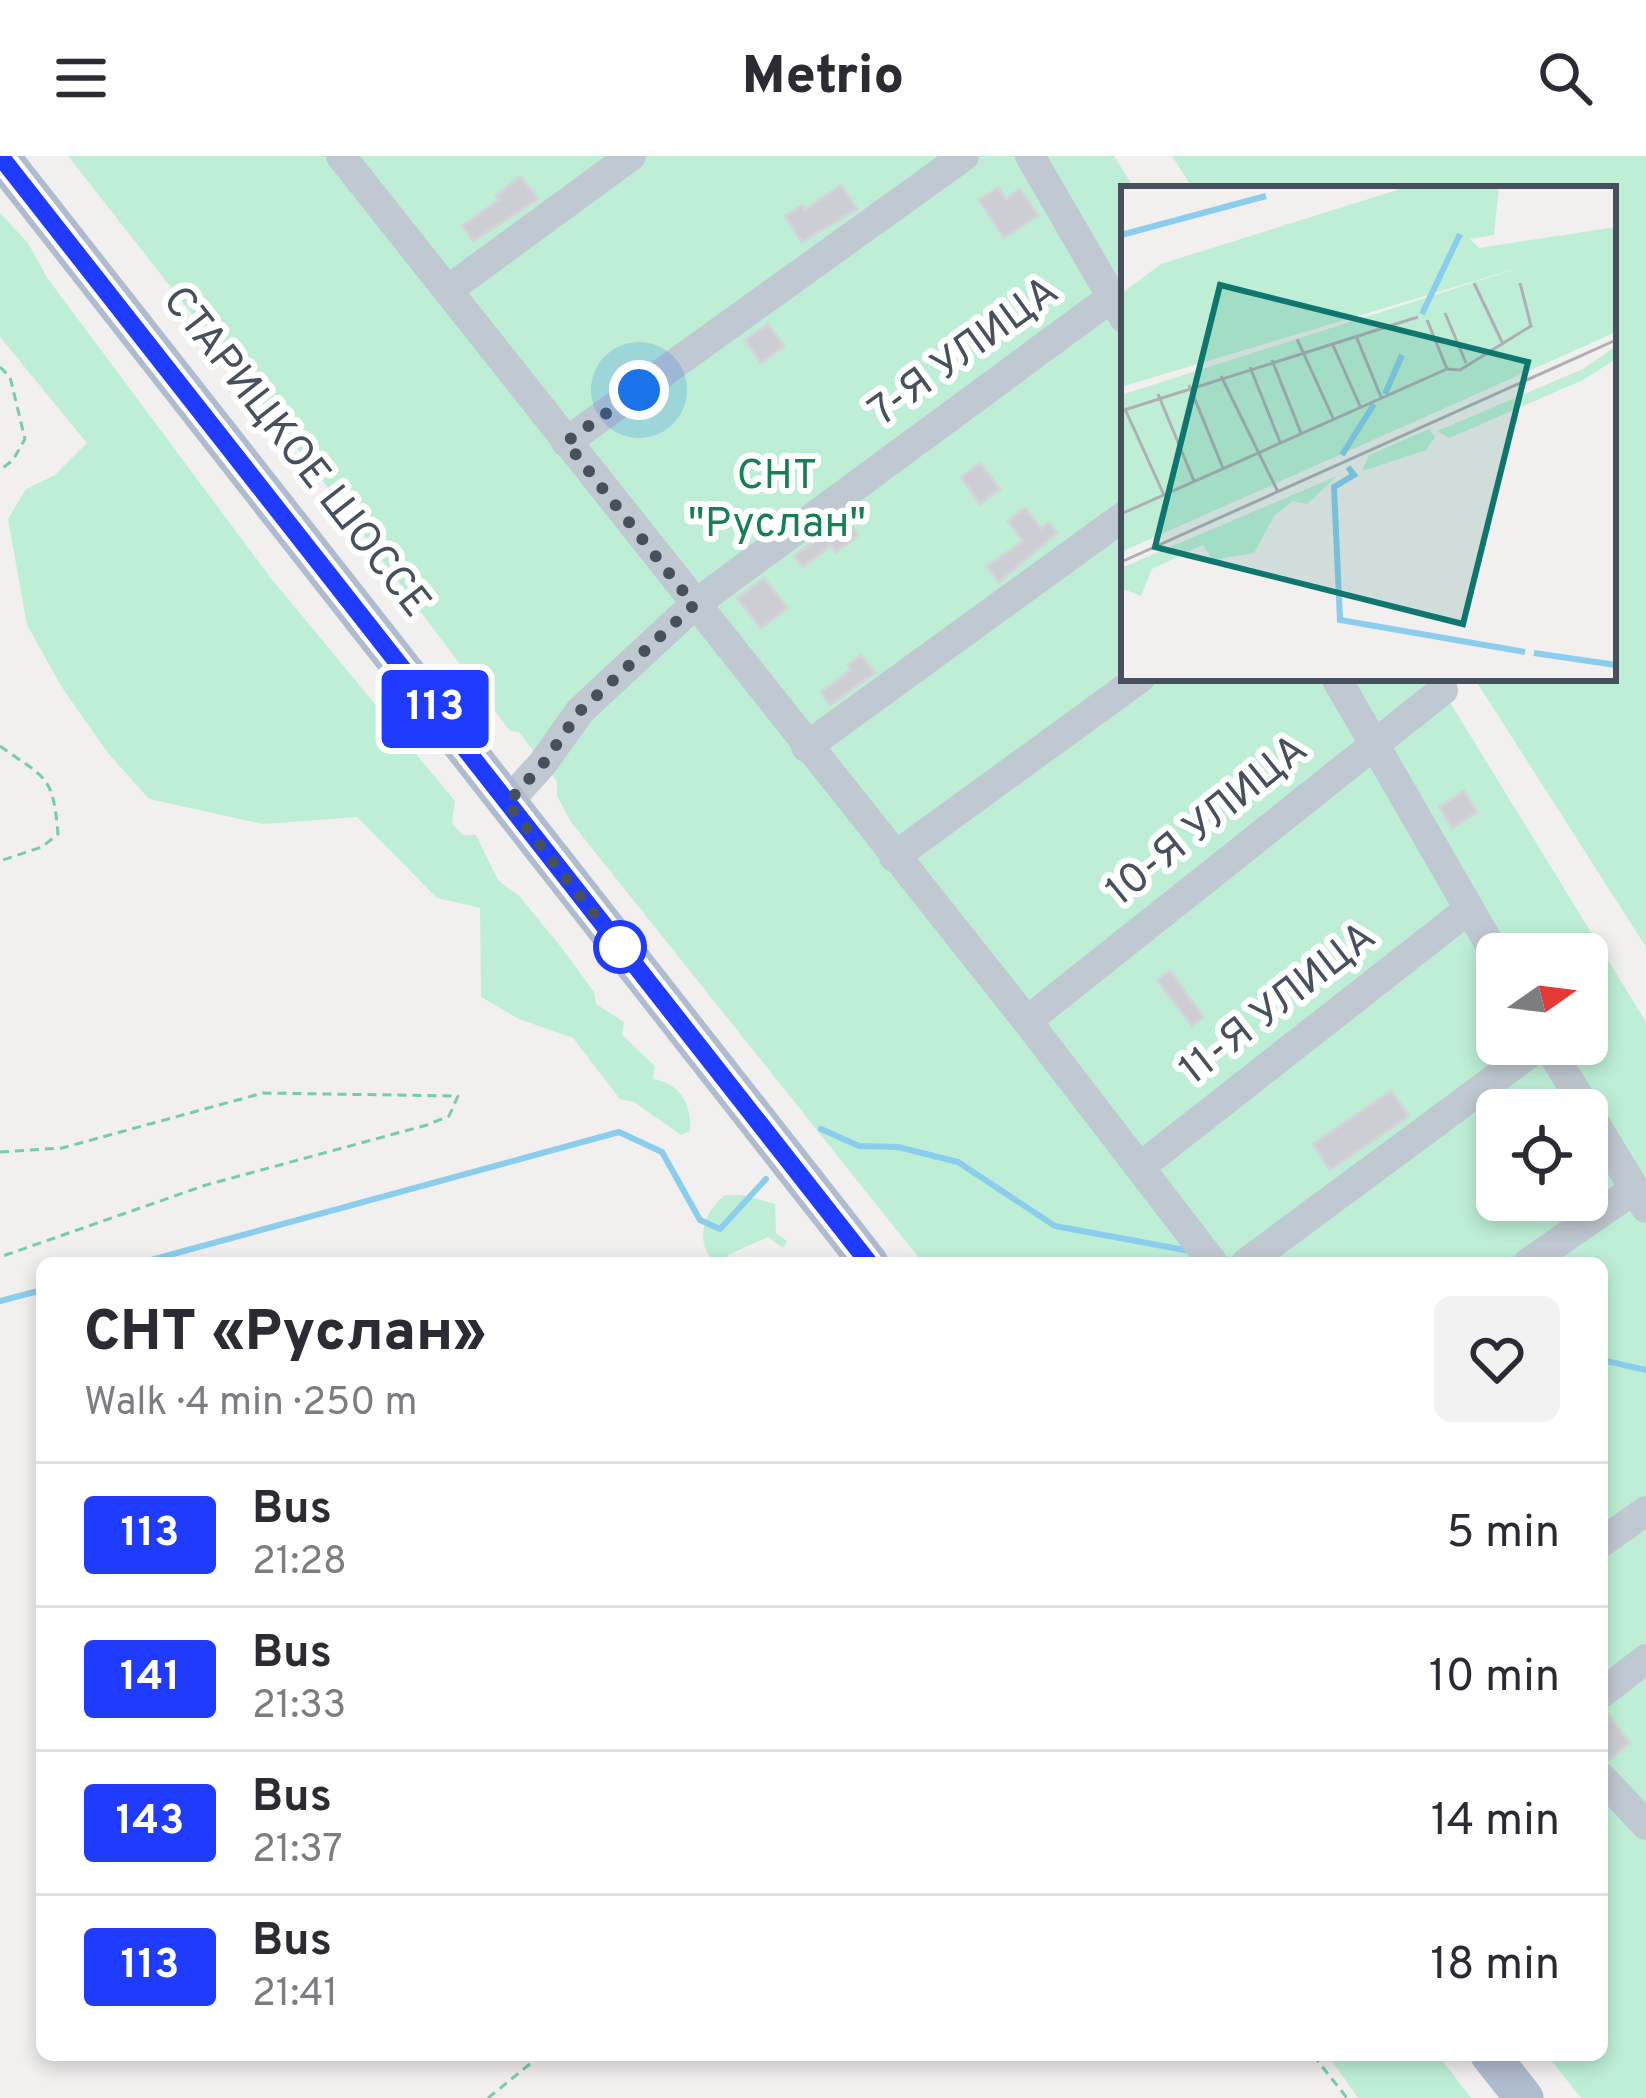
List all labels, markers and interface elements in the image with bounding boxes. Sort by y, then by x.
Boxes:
text: Metrio [742,44,904,113]
icon: menu [48,45,114,111]
icon: search [1532,45,1598,111]
inset map [1121,186,1616,681]
street label: 7-Я УЛИЦА [860,266,1070,440]
street label: СТАРИЦКОЕ ШОССЕ [149,277,441,629]
your location [609,360,669,420]
park label: СНТ "Руслан" [688,451,866,552]
line badge: 113 [366,670,504,748]
text: 113 [406,682,464,735]
street label: 10-Я УЛИЦА [1096,724,1320,920]
street label: 11-Я УЛИЦА [1170,912,1388,1098]
unlabelled marker [595,922,645,972]
north arrow [1476,933,1608,1065]
map controls [1476,933,1608,1221]
button: locate [1476,1089,1608,1221]
button: heart [1434,1296,1560,1422]
text: СНТ «Руслан» [84,1299,486,1371]
text: Walk · 4 min · 250 m [84,1380,417,1429]
text: Bus [252,1482,332,1539]
text: 5 min [1447,1506,1560,1563]
text: 113 [121,1508,179,1561]
text: 21:28 [252,1539,347,1588]
text: Bus [252,1626,332,1683]
text: 10 min [1429,1650,1560,1707]
text: 141 [120,1652,180,1705]
text: 21:33 [252,1683,346,1732]
text: Bus [252,1770,332,1827]
text: 14 min [1431,1794,1560,1851]
text: 143 [115,1796,185,1849]
text: 21:37 [252,1827,343,1876]
text: Bus [252,1914,332,1971]
text: 18 min [1430,1938,1560,1995]
text: 113 [121,1940,179,1993]
text: 21:41 [252,1971,338,2020]

